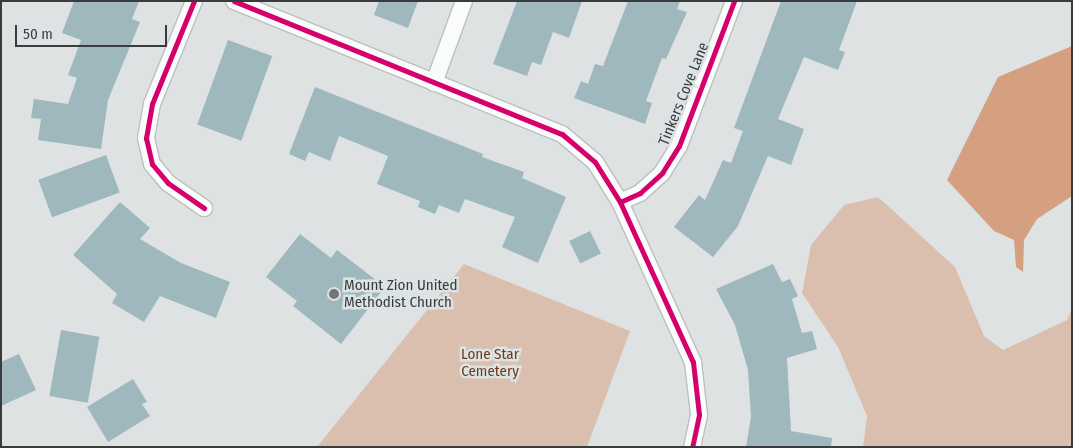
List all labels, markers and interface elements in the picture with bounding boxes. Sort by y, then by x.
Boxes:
scale bar [18,15,170,47]
text: 50 m [23,25,53,43]
street label: Tinkers Cove Lane [655,40,713,148]
place label: Mount Zion United Methodist Church [344,276,458,311]
marker: Mount Zion United Methodist Church [328,288,340,300]
park label: Lone Star Cemetery [461,345,519,380]

